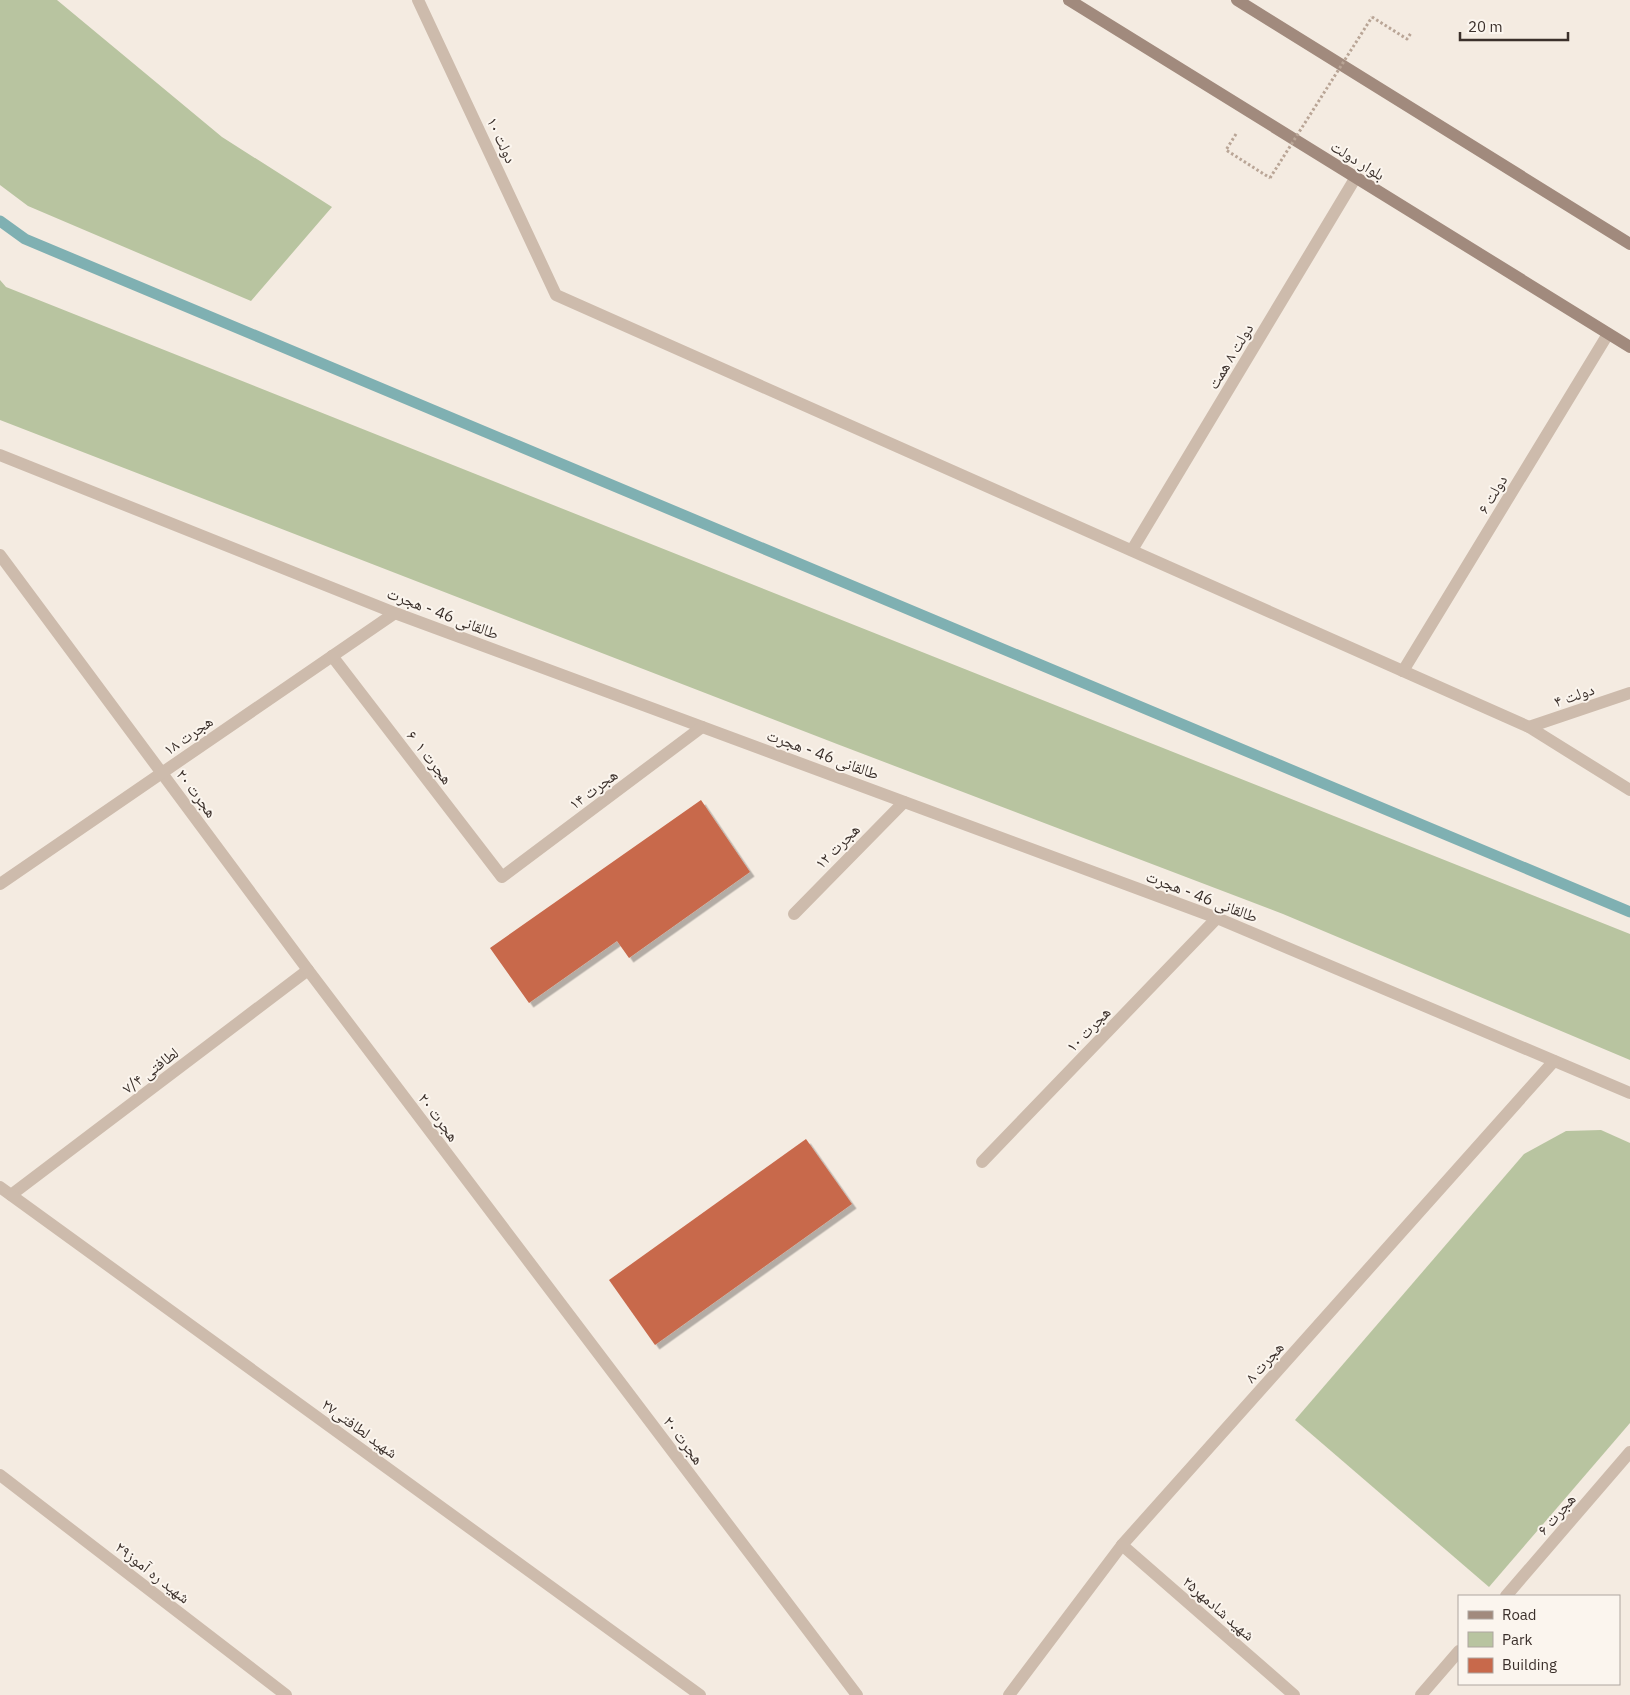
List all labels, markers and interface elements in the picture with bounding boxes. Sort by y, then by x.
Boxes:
scale bar [1460,10,1568,42]
text: 20 m [1468,17,1503,36]
street label: دولت ۱۰ [483,114,521,166]
street label: بلوار دولت [1327,136,1389,184]
street label: دولت ۸ همت [1203,320,1257,392]
street label: دولت ۶ [1473,471,1511,517]
street label: طالقانی 46 - هجرت [384,582,502,644]
street label: دولت ۴ [1551,679,1597,711]
street label: هجرت ۱۸ [159,711,217,759]
street label: طالقانی 46 - هجرت [764,724,882,785]
street label: هجرت ۱ ‍ ۶ [403,726,457,788]
street label: هجرت ۱۴ [565,764,621,814]
street label: هجرت ۲۰ [172,765,222,821]
street label: هجرت ۱۲ [810,819,864,873]
street label: طالقانی 46 - هجرت [1143,865,1261,927]
street label: هجرت ۱۰ [1061,1002,1115,1056]
street label: لطافتی ۷/۴ [118,1042,183,1098]
street label: هجرت ۲۰ [414,1089,464,1145]
street label: هجرت ۸ [1240,1337,1288,1387]
street label: شهید لطافتی۲۷ [317,1394,402,1463]
street label: هجرت ۲۰ [659,1412,709,1468]
street label: هجرت ۶ [1533,1489,1579,1539]
street label: شهید ره آموز۲۹ [112,1537,194,1607]
street label: شهید شادمهر۲۵ [1179,1571,1259,1645]
legend [1458,1595,1620,1685]
text: Road [1502,1605,1537,1624]
text: Park [1502,1630,1532,1649]
text: Building [1502,1655,1557,1674]

